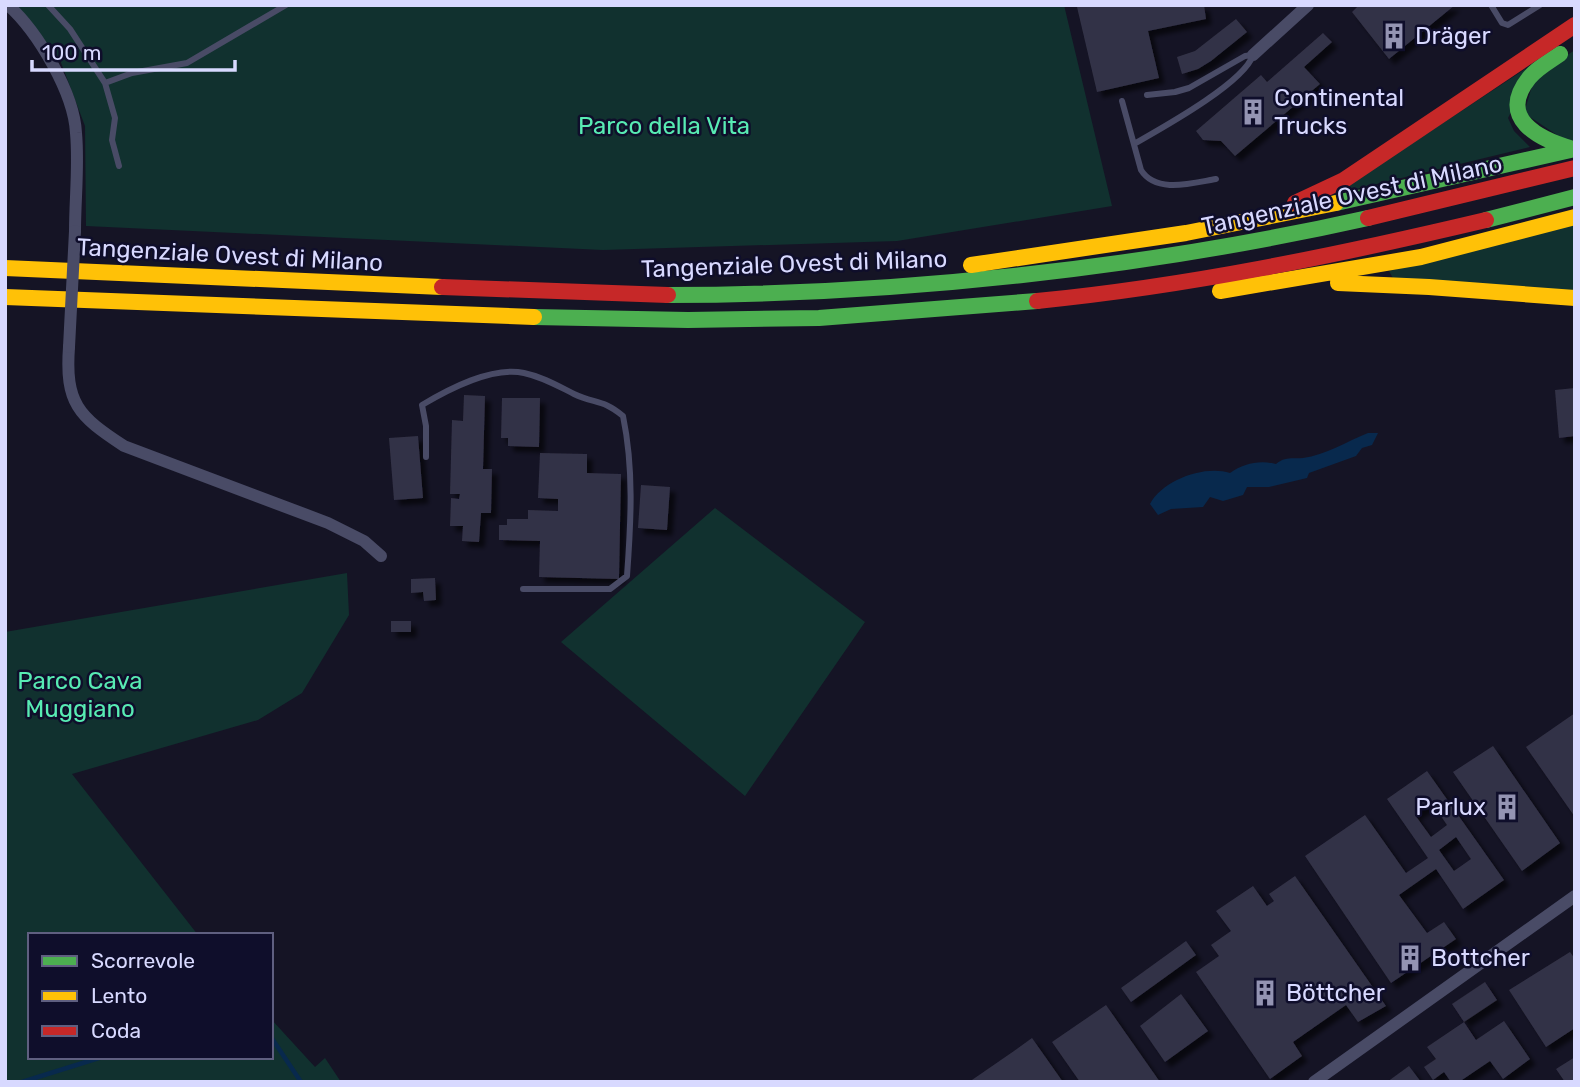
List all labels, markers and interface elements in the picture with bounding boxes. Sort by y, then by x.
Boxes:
building icon: Dräger [1379,21,1409,51]
place label: Dräger [1415,22,1491,50]
scale bar [32,28,234,72]
text: 100 m [42,40,101,65]
place label: Continental Trucks [1274,84,1404,140]
building icon: Continental Trucks [1238,97,1268,127]
park label: Parco della Vita [578,112,750,140]
street label: Tangenziale Ovest di Milano [1199,149,1505,241]
street label: Tangenziale Ovest di Milano [76,233,384,277]
street label: Tangenziale Ovest di Milano [640,245,948,283]
park label: Parco Cava Muggiano [17,667,143,723]
building icon: Parlux [1492,792,1522,822]
place label: Parlux [1415,793,1486,821]
legend [28,933,273,1059]
building icon: Bottcher [1395,943,1425,973]
place label: Bottcher [1431,944,1530,972]
text: Scorrevole [91,948,195,973]
building icon: Böttcher [1250,978,1280,1008]
place label: Böttcher [1286,979,1385,1007]
text: Lento [91,983,147,1008]
text: Coda [91,1018,141,1043]

